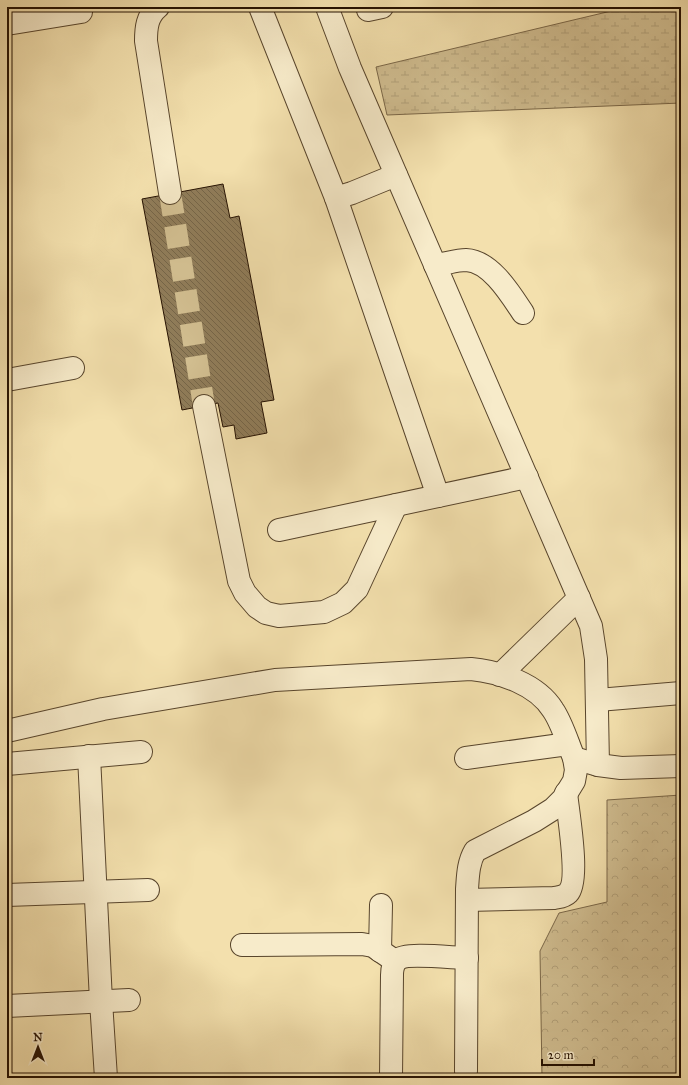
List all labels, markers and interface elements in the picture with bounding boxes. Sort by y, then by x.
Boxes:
north arrow [18,1027,58,1067]
text: N [33,1031,43,1044]
scale bar [542,1041,594,1067]
text: 20 m [548,1048,574,1062]

